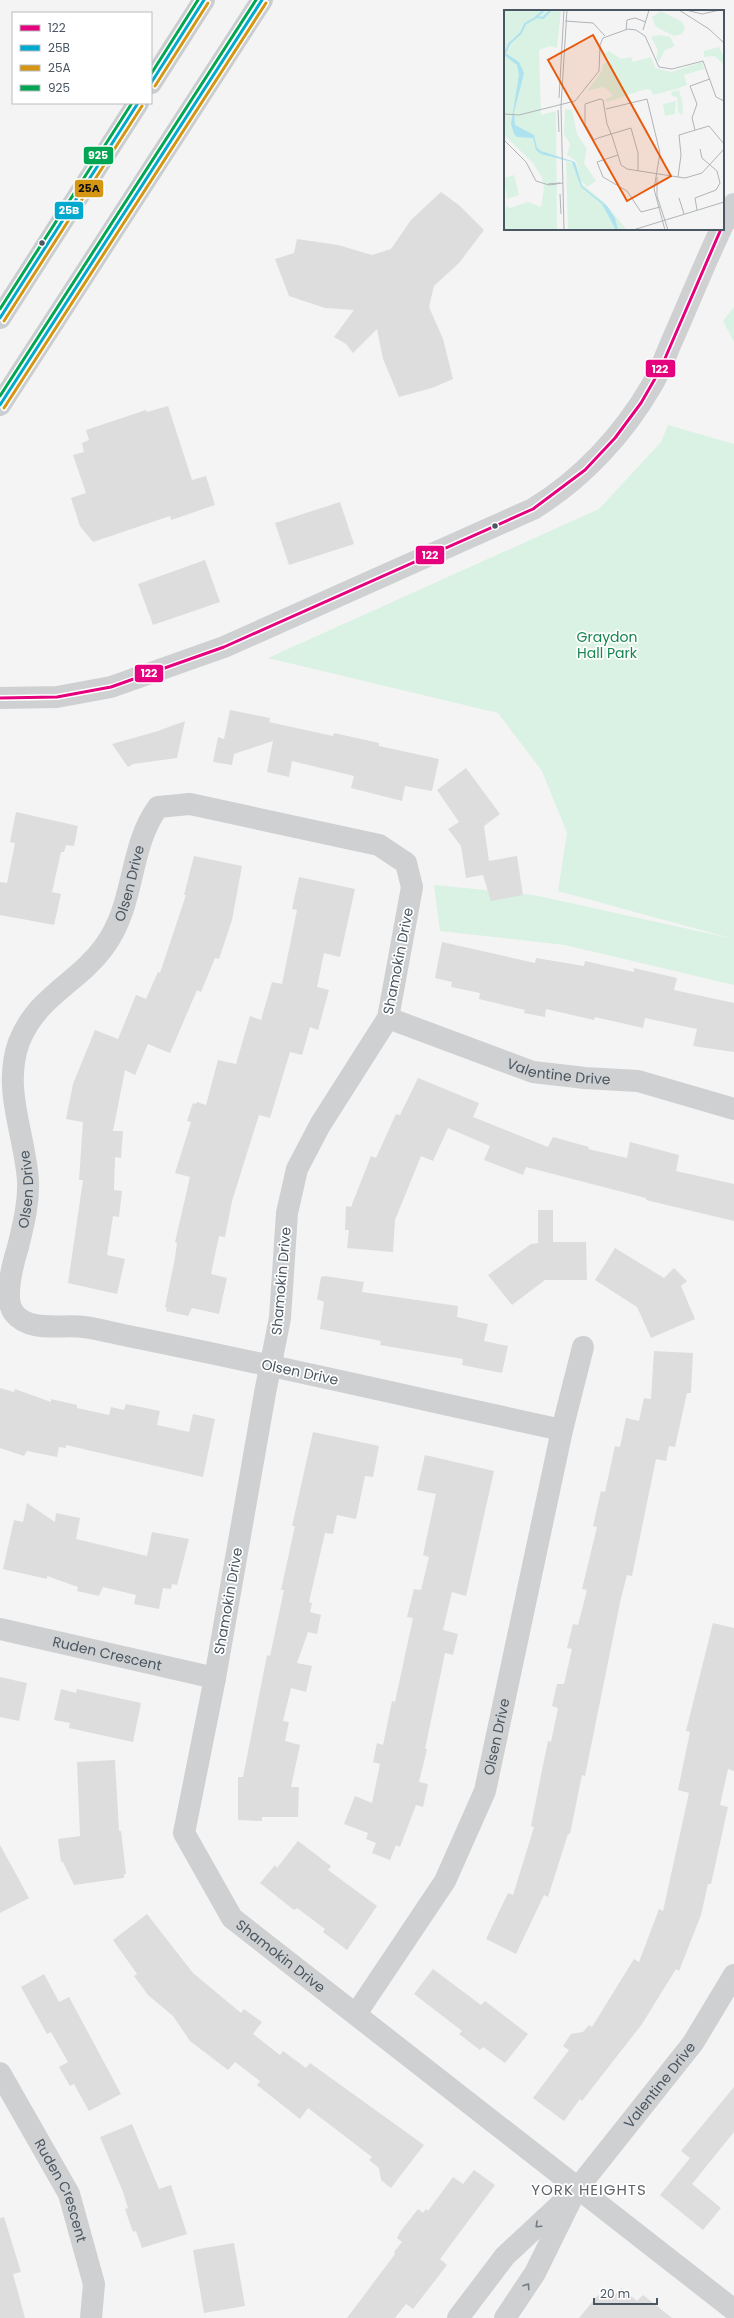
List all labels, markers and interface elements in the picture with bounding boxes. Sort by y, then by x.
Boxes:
inset map [504,10,724,230]
legend [12,12,152,104]
text: 122 [48,19,66,36]
text: 25B [48,39,70,56]
text: 25A [48,59,71,76]
text: 925 [48,79,70,96]
line badge: 925 [83,146,114,165]
text: 925 [88,147,108,163]
line badge: 25A [74,179,104,198]
text: 25A [78,180,100,196]
line badge: 25B [54,201,84,220]
text: 25B [59,202,79,218]
unlabelled marker [37,238,47,248]
line badge: 122 [645,359,676,378]
text: 122 [652,361,668,377]
unlabelled marker [490,521,500,531]
line badge: 122 [415,545,445,565]
text: 122 [422,547,438,563]
park label: Graydon Hall Park [577,627,638,663]
line badge: 122 [134,664,164,683]
text: 122 [141,665,157,681]
street label: Olsen Drive [109,843,149,925]
street label: Shamokin Drive [378,906,418,1016]
street label: Valentine Drive [504,1053,611,1089]
street label: Olsen Drive [13,1148,38,1230]
street label: Shamokin Drive [266,1226,296,1336]
street label: Olsen Drive [260,1354,341,1390]
street label: Shamokin Drive [209,1546,247,1656]
street label: Ruden Crescent [51,1631,164,1676]
street label: Olsen Drive [479,1696,515,1777]
street label: Shamokin Drive [232,1915,330,1997]
street label: Valentine Drive [619,2037,700,2132]
street label: Ruden Crescent [30,2135,92,2244]
district label: YORK HEIGHTS [531,2179,647,2200]
one-way arrow [535,2220,543,2227]
scale bar [594,2280,657,2306]
one-way arrow [522,2283,529,2290]
text: 20 m [600,2285,630,2302]

